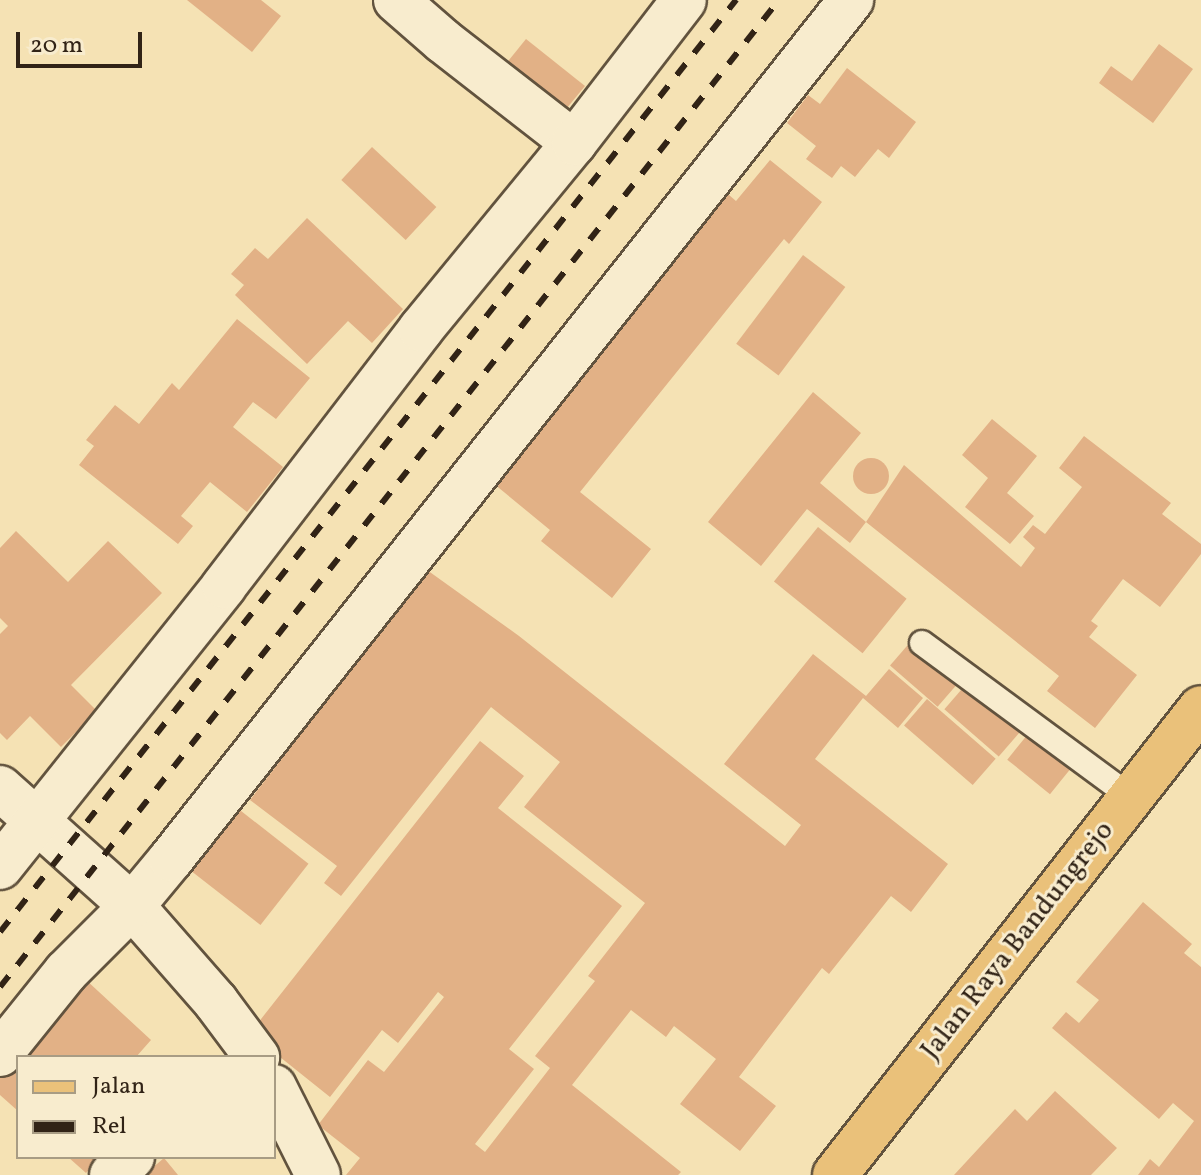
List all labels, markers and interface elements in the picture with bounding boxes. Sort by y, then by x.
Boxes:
scale bar [20,16,146,66]
text: 20 m [30,29,83,63]
street label: Jalan Raya Bandungrejo [914,815,1122,1067]
legend [16,1055,276,1159]
text: Jalan [92,1070,145,1104]
text: Rel [92,1110,127,1144]

